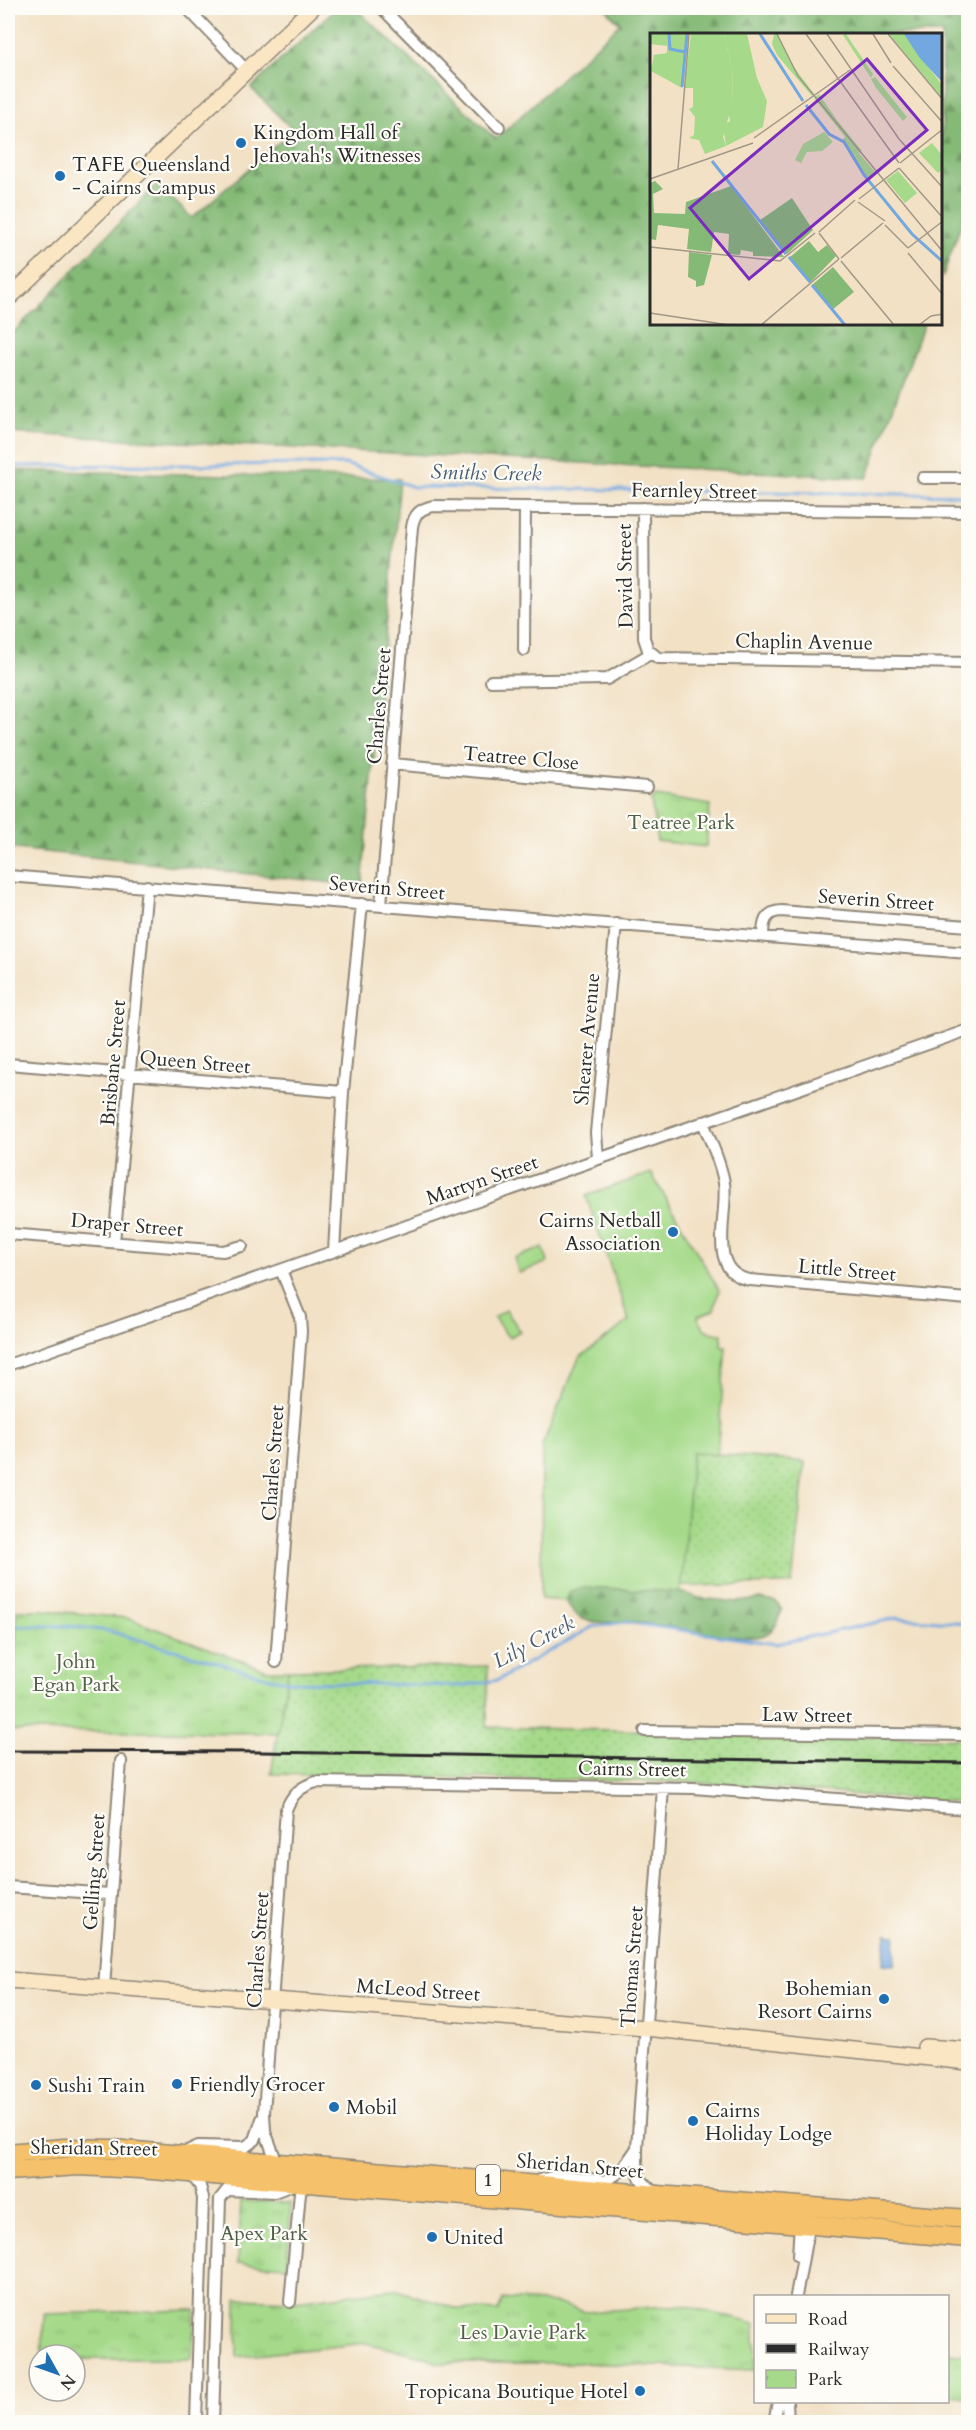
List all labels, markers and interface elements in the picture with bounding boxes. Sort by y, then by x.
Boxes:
inset map [650,33,943,326]
place label: Kingdom Hall of Jehovah's Witnesses [250,119,421,169]
marker: Kingdom Hall of Jehovah's Witnesses [234,136,248,150]
place label: TAFE Queensland - Cairns Campus [72,151,231,201]
marker: TAFE Queensland - Cairns Campus [53,169,67,183]
water label: Smiths Creek [430,458,542,488]
street label: Fearnley Street [631,476,758,506]
street label: David Street [611,523,639,629]
street label: Chaplin Avenue [735,627,873,657]
street label: Charles Street [360,646,398,765]
street label: Teatree Close [462,739,580,777]
park label: Teatree Park [627,809,735,836]
street label: Severin Street [328,869,447,907]
street label: Severin Street [817,882,936,918]
street label: Shearer Avenue [568,972,606,1106]
street label: Brisbane Street [94,998,132,1127]
street label: Queen Street [138,1044,252,1080]
street label: Martyn Street [423,1148,542,1212]
street label: Draper Street [70,1207,185,1243]
place label: Cairns Netball Association [539,1207,662,1257]
marker: Cairns Netball Association [666,1225,680,1239]
street label: Little Street [797,1252,898,1288]
street label: Charles Street [255,1403,291,1522]
water label: Lily Creek [488,1608,581,1676]
park label: John Egan Park [32,1648,120,1698]
street label: Law Street [762,1701,853,1729]
street label: Cairns Street [578,1755,687,1783]
street label: Gelling Street [76,1812,112,1931]
street label: Charles Street [240,1890,276,2009]
street label: Thomas Street [614,1904,650,2029]
street label: McLeod Street [355,1972,482,2008]
place label: Bohemian Resort Cairns [758,1975,873,2025]
marker: Bohemian Resort Cairns [877,1992,891,2006]
place label: Friendly Grocer [189,2071,326,2098]
place label: Sushi Train [48,2072,146,2099]
marker: Friendly Grocer [170,2077,184,2091]
marker: Sushi Train [29,2078,43,2092]
place label: Mobil [346,2094,397,2121]
place label: Cairns Holiday Lodge [705,2097,832,2147]
marker: Mobil [327,2100,341,2114]
marker: Cairns Holiday Lodge [686,2114,700,2128]
street label: Sheridan Street [30,2133,158,2163]
street label: Sheridan Street [515,2147,645,2185]
road number: 1 [476,2165,500,2195]
park label: Apex Park [220,2220,308,2247]
place label: United [444,2224,504,2251]
marker: United [425,2230,439,2244]
legend [754,2295,949,2403]
text: Road [808,2307,848,2332]
park label: Les Davie Park [460,2319,587,2346]
text: Railway [808,2337,870,2362]
north arrow [27,2343,87,2403]
text: Park [808,2367,843,2392]
text: N [55,2370,81,2394]
place label: Tropicana Boutique Hotel [404,2378,628,2405]
marker: Tropicana Boutique Hotel [633,2384,647,2398]

